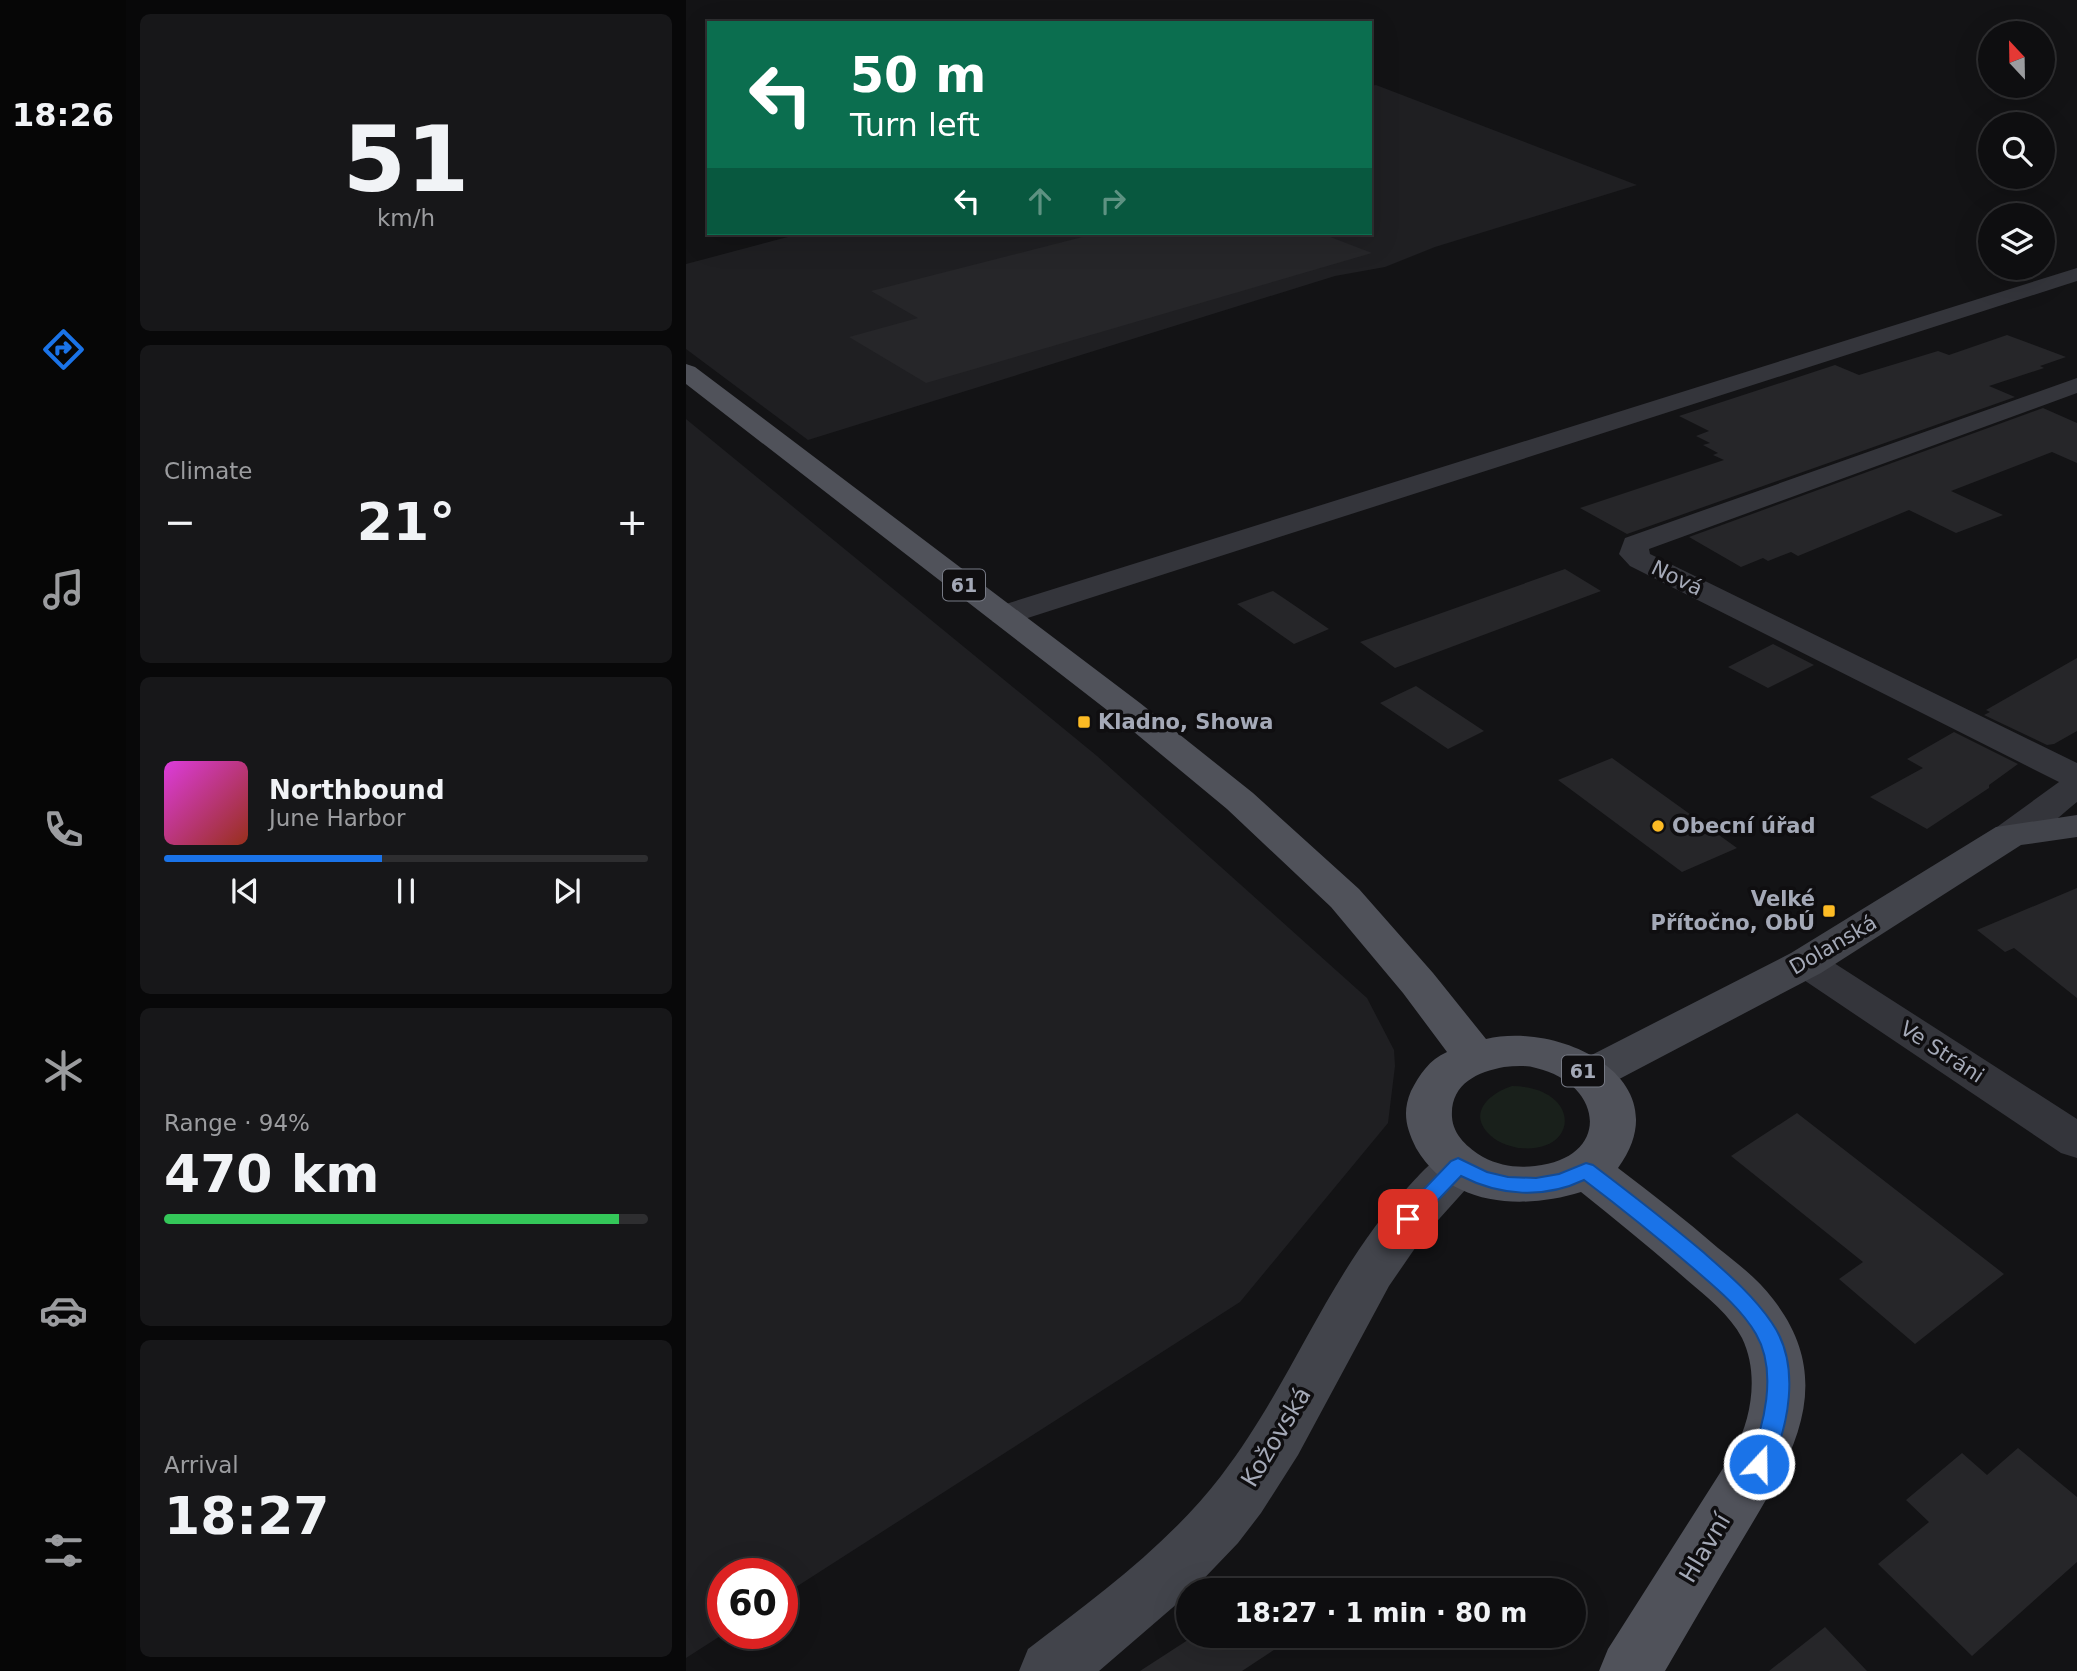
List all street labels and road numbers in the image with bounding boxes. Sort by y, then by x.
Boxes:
street label: Nová [1648,555,1706,601]
road number: 61 [943,570,985,600]
street label: Dolanská [1785,910,1881,980]
street label: Ve Stráni [1896,1016,1988,1088]
road number: 61 [1562,1056,1604,1086]
street label: Kožovská [1235,1382,1317,1492]
street label: Hlavní [1674,1507,1737,1588]

